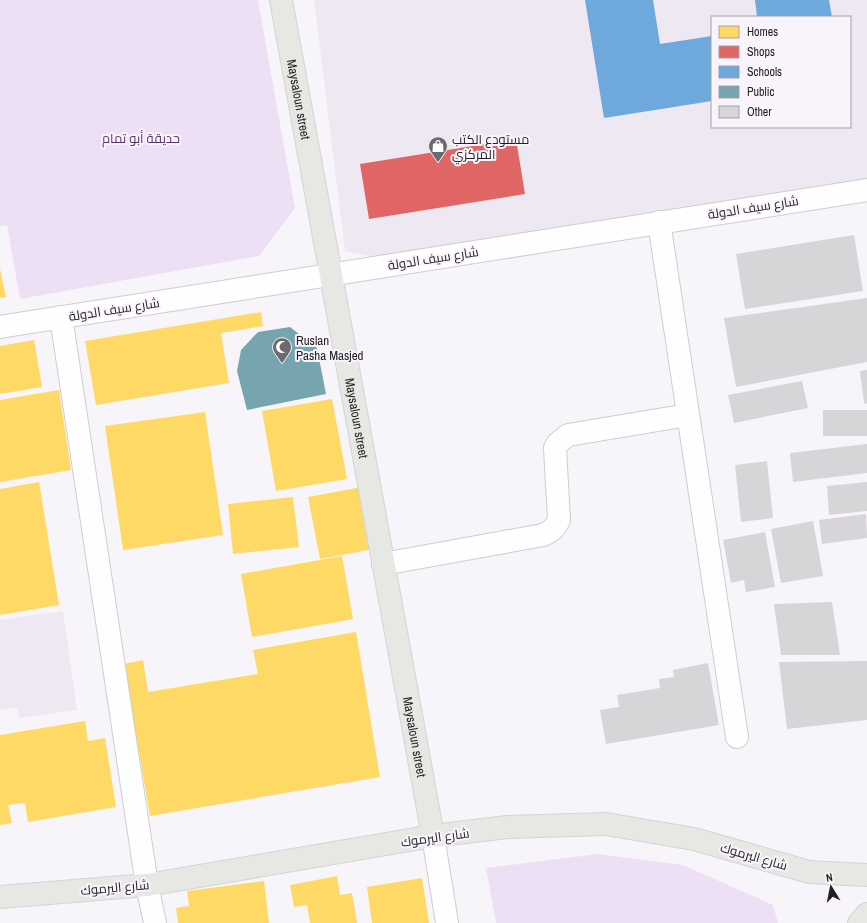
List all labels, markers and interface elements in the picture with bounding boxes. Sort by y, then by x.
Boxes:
legend [711,16,851,128]
text: Homes [747,24,778,40]
text: Shops [747,44,775,60]
street label: Maysaloun street [283,58,314,141]
text: Schools [747,64,782,80]
text: Public [747,84,774,100]
text: Other [747,104,772,120]
park label: حديقة أبو تمام [102,130,180,148]
place label: مستودع الكتب المركزي [452,131,529,165]
shop icon: مستودع الكتب المركزي [427,135,449,163]
street label: شارع سيف الدولة [707,192,800,223]
street label: شارع سيف الدولة [387,243,480,274]
street label: شارع سيف الدولة [68,294,161,325]
place label: Ruslan Pasha Masjed [296,332,364,364]
mosque icon: Ruslan Pasha Masjed [271,336,293,364]
street label: Maysaloun street [341,377,372,460]
street label: Maysaloun street [399,695,430,779]
street label: شارع اليرموك [400,824,470,851]
street label: شارع اليرموك [718,839,789,874]
north arrow [811,867,851,907]
text: N [825,870,834,885]
street label: شارع اليرموك [80,876,150,899]

